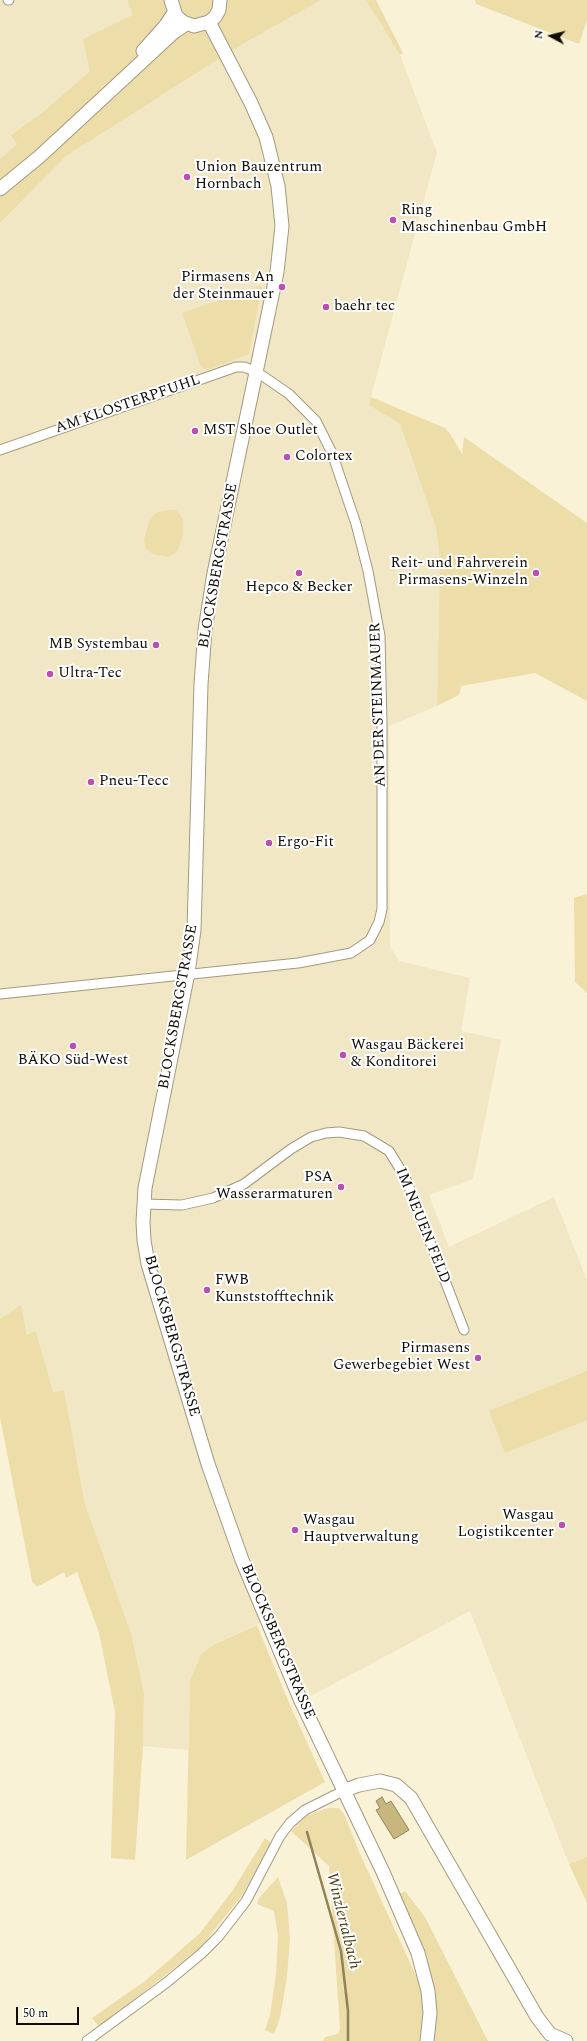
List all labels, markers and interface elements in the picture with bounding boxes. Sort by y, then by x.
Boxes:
north arrow [531,16,571,56]
text: N [530,29,548,40]
place label: Union Bauzentrum Hornbach [195,159,322,194]
marker: Union Bauzentrum Hornbach [182,172,192,182]
place label: Ring Maschinenbau GmbH [401,202,547,237]
marker: Ring Maschinenbau GmbH [388,215,398,225]
place label: Pirmasens An der Steinmauer [173,269,274,304]
marker: Pirmasens An der Steinmauer [277,282,287,292]
place label: baehr tec [334,298,395,316]
marker: baehr tec [321,302,331,312]
street label: AM KLOSTERPFUHL [53,372,203,438]
place label: MST Shoe Outlet [203,422,318,440]
marker: MST Shoe Outlet [190,426,200,436]
place label: Colortex [295,448,352,466]
marker: Colortex [282,452,292,462]
street label: BLOCKSBERGSTRASSE [196,482,242,650]
place label: Reit- und Fahrverein Pirmasens-Winzeln [391,555,528,590]
marker: Hepco & Becker [294,568,304,578]
marker: Reit- und Fahrverein Pirmasens-Winzeln [531,568,541,578]
place label: Hepco & Becker [246,579,352,597]
street label: AN DER STEINMAUER [367,622,391,788]
place label: MB Systembau [49,636,148,654]
marker: MB Systembau [151,640,161,650]
place label: Ultra-Tec [58,665,122,683]
marker: Ultra-Tec [45,669,55,679]
place label: Pneu-Tecc [99,773,169,791]
marker: Pneu-Tecc [86,777,96,787]
place label: Ergo-Fit [277,834,334,852]
marker: Ergo-Fit [264,838,274,848]
street label: BLOCKSBERGSTRASSE [156,923,202,1091]
place label: Wasgau Bäckerei & Konditorei [351,1037,464,1072]
marker: BÄKO Süd-West [68,1041,78,1051]
marker: Wasgau Bäckerei & Konditorei [338,1050,348,1060]
place label: BÄKO Süd-West [18,1052,128,1070]
street label: IM NEUEN FELD [391,1166,453,1286]
place label: PSA Wasserarmaturen [216,1169,333,1204]
marker: PSA Wasserarmaturen [336,1182,346,1192]
street label: BLOCKSBERGSTRASSE [139,1253,203,1419]
place label: FWB Kunststofftechnik [215,1272,334,1307]
marker: FWB Kunststofftechnik [202,1285,212,1295]
place label: Pirmasens Gewerbegebiet West [333,1340,470,1375]
marker: Pirmasens Gewerbegebiet West [473,1353,483,1363]
place label: Wasgau Logistikcenter [457,1507,554,1542]
place label: Wasgau Hauptverwaltung [303,1512,419,1547]
marker: Wasgau Logistikcenter [557,1520,567,1530]
marker: Wasgau Hauptverwaltung [290,1525,300,1535]
street label: BLOCKSBERGSTRASSE [236,1562,318,1722]
water label: Winzlertalbach [321,1871,363,1971]
scale bar [18,1999,81,2025]
text: 50 m [23,2004,48,2023]

